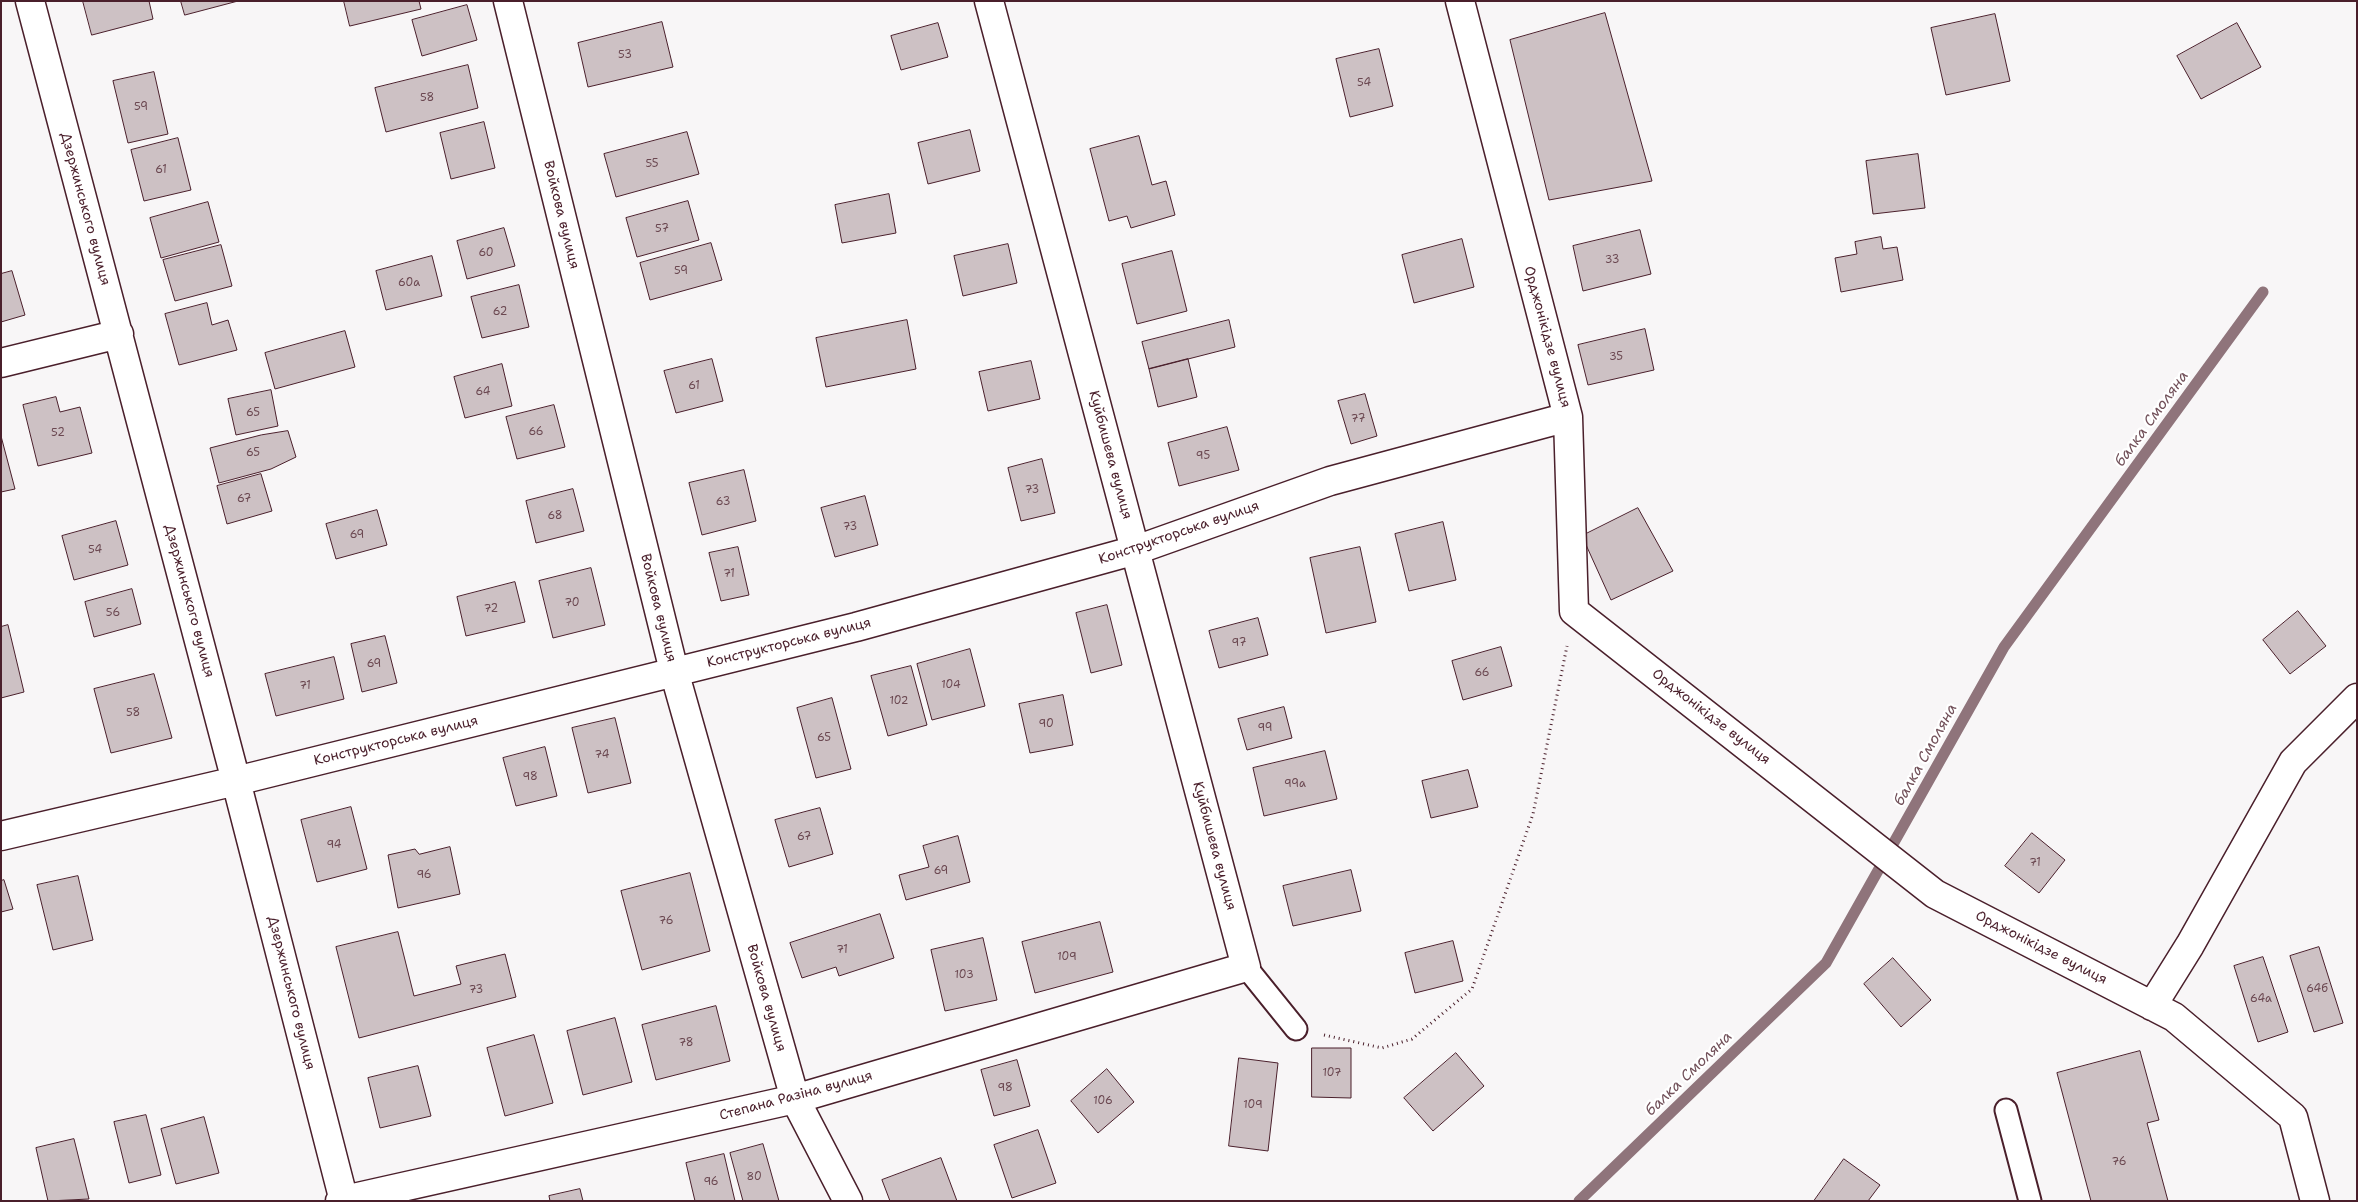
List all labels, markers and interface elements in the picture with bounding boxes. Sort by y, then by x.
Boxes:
house number: 53 [618,48,632,62]
house number: 54 [1357,76,1371,90]
house number: 58 [420,91,434,105]
house number: 59 [134,100,148,114]
street label: Дзержинського вулиця [56,131,114,287]
house number: 55 [645,157,659,171]
street label: Войкова вулиця [539,159,583,271]
house number: 61 [155,163,167,177]
house number: 57 [655,222,669,236]
house number: 60 [478,246,494,260]
house number: 33 [1605,253,1619,267]
house number: 59 [674,264,688,278]
street label: Орджонікідзе вулиця [1520,264,1574,410]
house number: 60а [398,276,420,290]
house number: 62 [493,305,507,319]
house number: 35 [1609,350,1623,364]
water label: балка Смоляна [2111,368,2193,470]
house number: 61 [688,379,700,393]
house number: 64 [475,385,491,399]
street label: Куйбишева вулиця [1085,389,1135,521]
house number: 65 [246,406,260,420]
house number: 77 [1351,412,1365,426]
house number: 66 [528,425,544,439]
house number: 52 [51,426,65,440]
house number: 65 [246,446,260,460]
house number: 95 [1196,449,1210,463]
house number: 73 [1025,483,1039,497]
house number: 67 [237,492,251,506]
house number: 63 [716,495,730,509]
street label: Конструкторська вулиця [1097,498,1261,568]
house number: 68 [548,509,562,523]
house number: 73 [843,520,857,534]
street label: Дзержинського вулиця [160,523,218,679]
house number: 69 [350,528,364,542]
house number: 54 [88,543,102,557]
street label: Войкова вулиця [636,552,680,664]
house number: 71 [723,567,735,581]
house number: 70 [564,596,580,610]
house number: 72 [484,602,498,616]
house number: 56 [106,606,120,620]
street label: Конструкторська вулиця [705,614,873,672]
house number: 97 [1232,636,1246,650]
house number: 69 [367,657,381,671]
house number: 66 [1474,666,1490,680]
street label: Орджонікідзе вулиця [1648,666,1774,768]
house number: 104 [941,678,961,692]
house number: 71 [299,679,311,693]
house number: 102 [889,694,909,708]
water label: балка Смоляна [1890,701,1962,809]
house number: 58 [126,706,140,720]
street label: Конструкторська вулиця [312,712,480,770]
house number: 90 [1038,717,1054,731]
house number: 99 [1258,721,1272,735]
house number: 65 [817,731,831,745]
house number: 74 [595,748,609,762]
house number: 98 [522,770,538,784]
house number: 99а [1284,777,1306,791]
street label: Куйбишева вулиця [1189,780,1239,912]
house number: 67 [797,830,811,844]
house number: 94 [327,838,341,852]
house number: 71 [2029,856,2041,870]
house number: 69 [934,864,948,878]
house number: 96 [416,868,432,882]
street label: Орджонікідзе вулиця [1972,907,2110,989]
street label: Дзержинського вулиця [264,914,318,1072]
house number: 76 [659,914,673,928]
street label: Войкова вулиця [743,942,789,1054]
house number: 71 [836,943,848,957]
house number: 109 [1057,950,1077,964]
house number: 103 [954,968,974,982]
house number: 64б [2306,982,2328,996]
house number: 73 [469,983,483,997]
house number: 64а [2250,992,2272,1006]
water label: балка Смоляна [1642,1028,1736,1120]
house number: 78 [679,1036,693,1050]
house number: 107 [1322,1066,1342,1080]
street label: Степана Разіна вулиця [718,1067,874,1125]
house number: 98 [997,1081,1013,1095]
house number: 106 [1093,1094,1113,1108]
house number: 109 [1243,1098,1263,1112]
house number: 76 [2112,1155,2126,1169]
house number: 80 [746,1170,762,1184]
house number: 96 [703,1175,719,1189]

